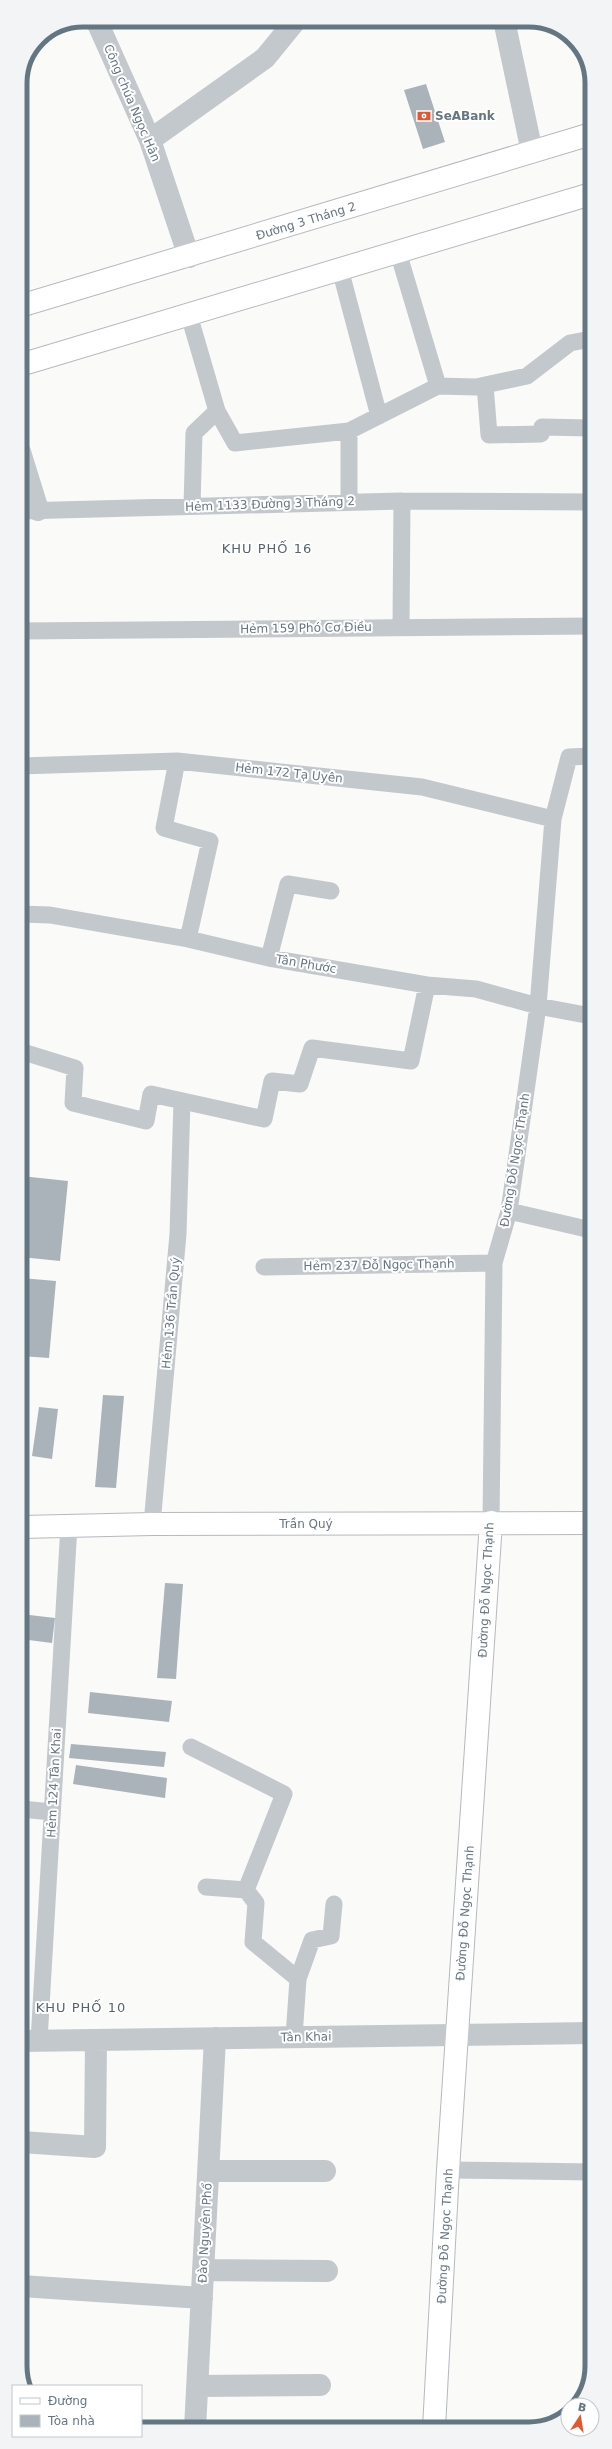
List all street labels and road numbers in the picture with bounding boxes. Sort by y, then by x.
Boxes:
street label: Công chúa Ngọc Hân [101,42,163,164]
street label: Đường 3 Tháng 2 [254,199,358,243]
street label: Hẻm 1133 Đường 3 Tháng 2 [185,494,355,514]
street label: Hẻm 159 Phó Cơ Điều [240,620,372,636]
street label: Hẻm 172 Tạ Uyên [235,760,343,786]
street label: Tân Phước [274,952,337,976]
street label: Đường Đỗ Ngọc Thạnh [497,1092,533,1228]
street label: Hẻm 136 Trần Quý [159,1257,183,1369]
street label: Hẻm 237 Đỗ Ngọc Thạnh [303,1257,455,1273]
street label: Trần Quý [278,1517,333,1531]
street label: Đường Đỗ Ngọc Thạnh [475,1522,497,1658]
street label: Hẻm 124 Tân Khai [44,1728,64,1838]
street label: Đường Đỗ Ngọc Thạnh [453,1845,477,1981]
street label: Tân Khai [279,2030,332,2044]
street label: Đường Đỗ Ngọc Thạnh [434,2168,456,2304]
street label: Đào Nguyên Phổ [195,2182,215,2283]

